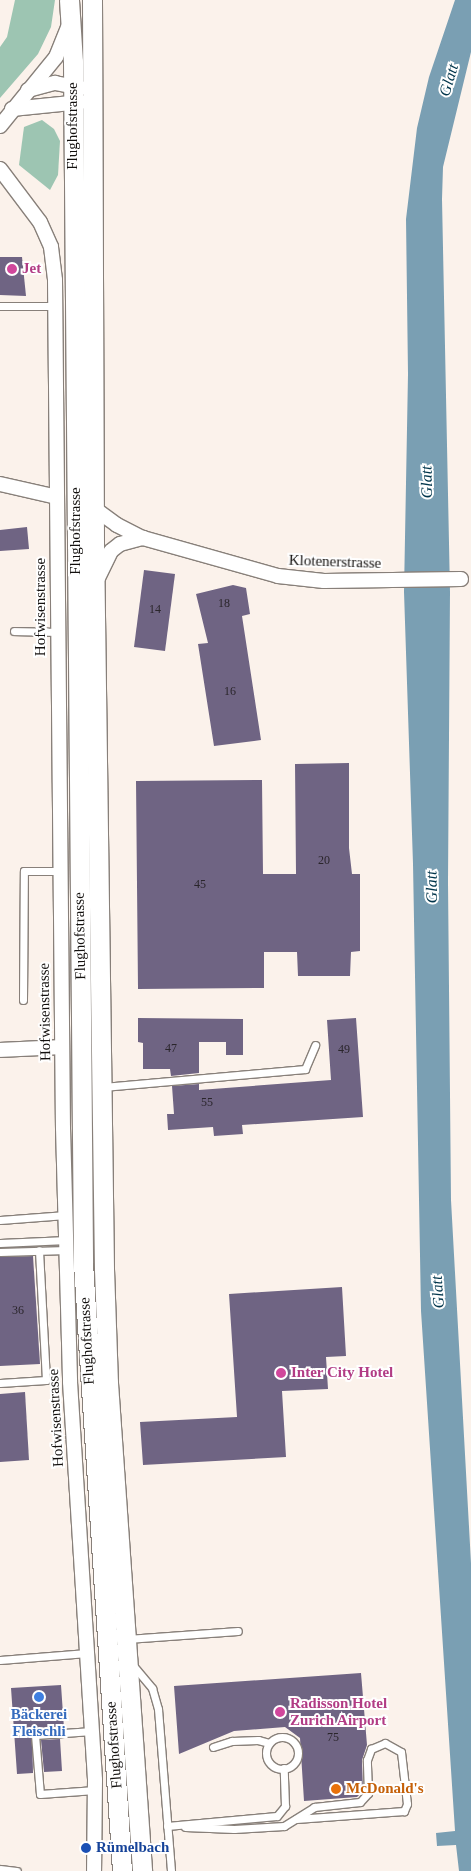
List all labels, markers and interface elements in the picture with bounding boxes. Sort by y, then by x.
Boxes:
water label: Glatt [435,61,463,99]
street label: Flughofstrasse [64,82,82,170]
place label: Jet [22,260,41,278]
marker: Jet [6,263,18,275]
water label: Glatt [417,465,437,499]
street label: Flughofstrasse [67,487,85,575]
street label: Klotenerstrasse [288,551,382,573]
street label: Hofwisenstrasse [32,558,50,656]
house number: 18 [218,597,230,611]
house number: 14 [149,603,161,617]
house number: 16 [224,685,236,699]
house number: 20 [318,854,330,868]
water label: Glatt [422,870,442,904]
house number: 45 [194,878,206,892]
street label: Flughofstrasse [70,892,90,980]
street label: Hofwisenstrasse [35,963,55,1061]
house number: 47 [165,1042,177,1056]
house number: 49 [338,1043,350,1057]
house number: 55 [201,1096,213,1110]
water label: Glatt [427,1275,449,1309]
street label: Flughofstrasse [76,1297,98,1385]
house number: 36 [12,1304,24,1318]
place label: Inter City Hotel [291,1364,393,1382]
marker: Inter City Hotel [275,1367,287,1379]
street label: Hofwisenstrasse [44,1368,68,1468]
marker: Bäckerei Fleischli [33,1691,45,1703]
place label: Radisson Hotel Zurich Airport [290,1694,387,1729]
street label: Flughofstrasse [102,1701,126,1789]
place label: Bäckerei Fleischli [11,1705,67,1740]
marker: Radisson Hotel Zurich Airport [274,1706,286,1718]
house number: 75 [327,1731,339,1745]
place label: McDonald's [346,1780,424,1798]
marker: McDonald's [330,1783,342,1795]
place label: Rümelbach [96,1839,169,1857]
marker: Rümelbach [80,1842,92,1854]

